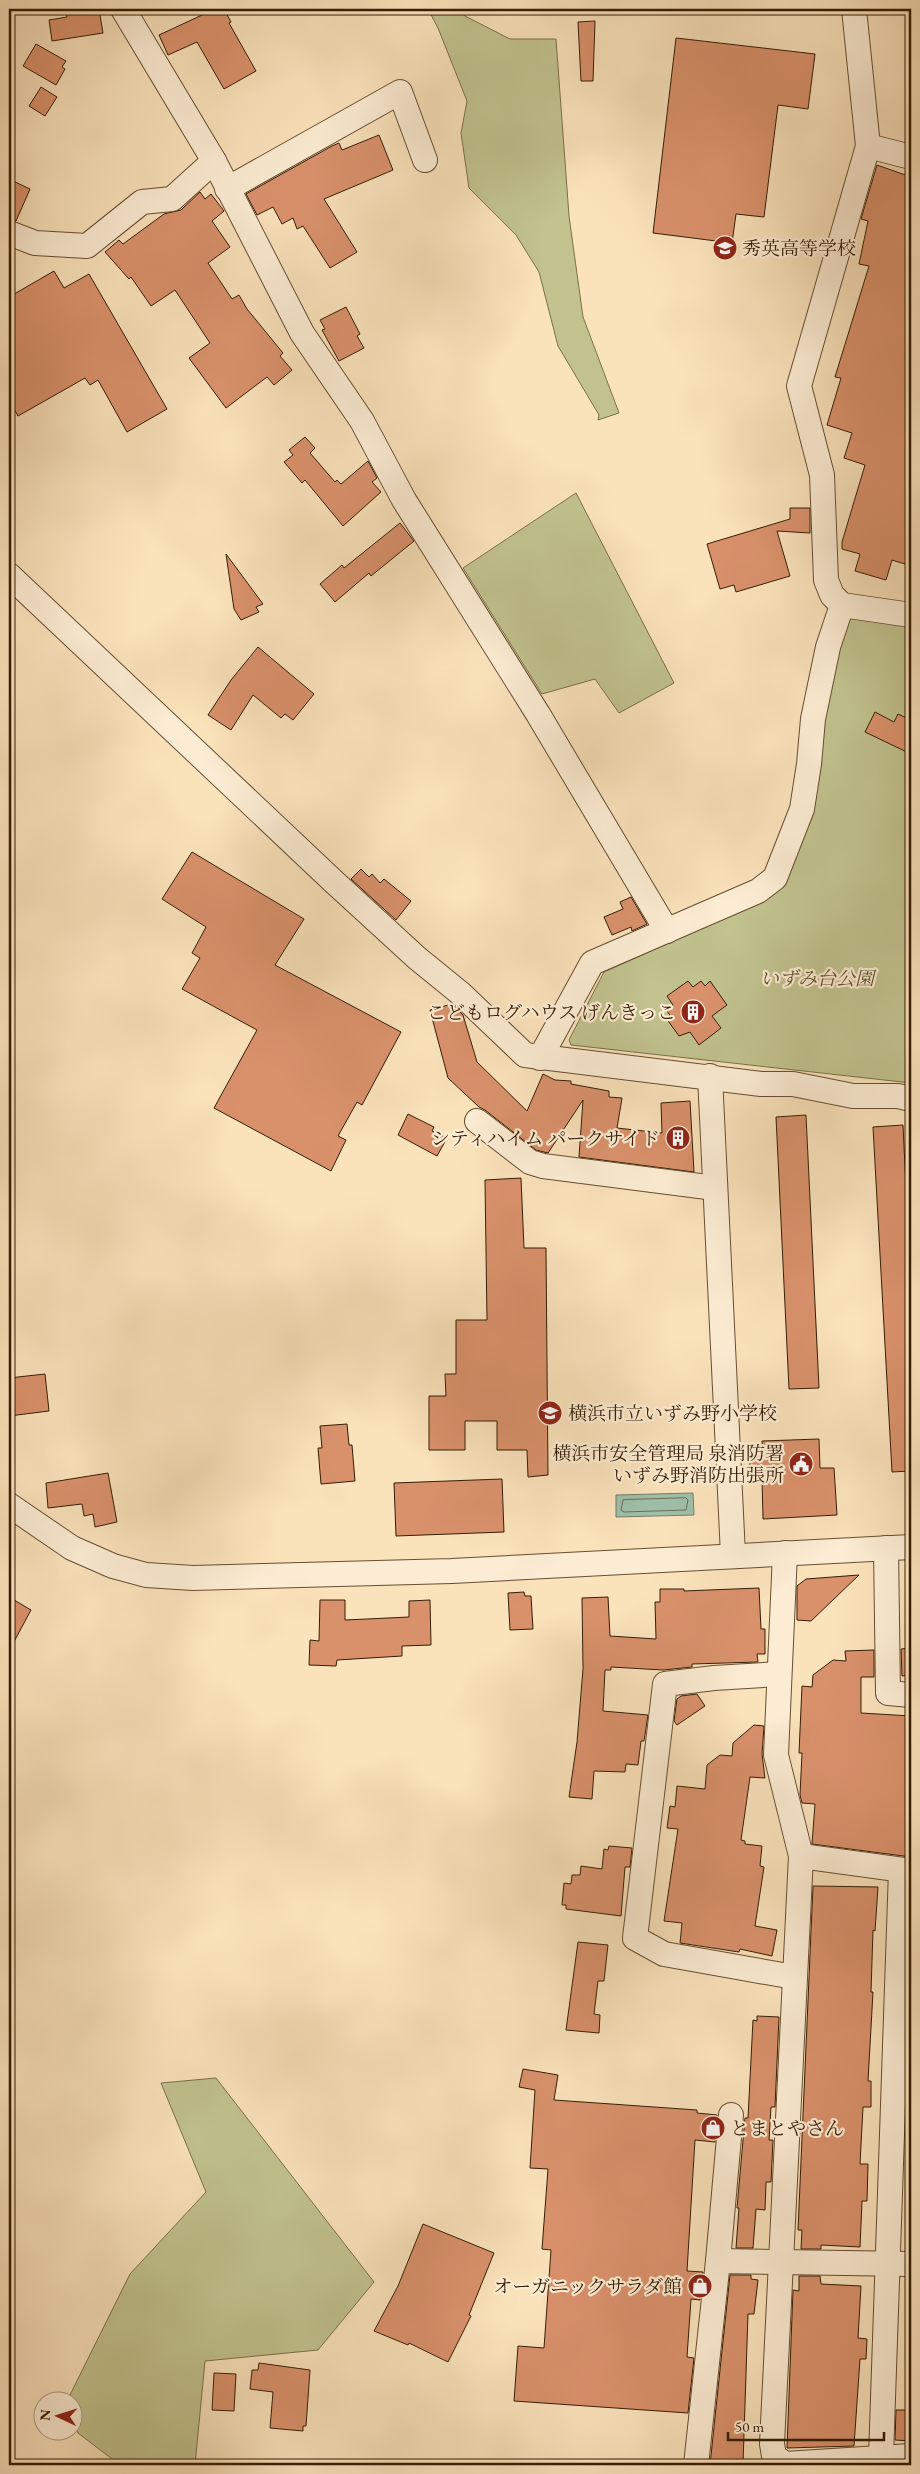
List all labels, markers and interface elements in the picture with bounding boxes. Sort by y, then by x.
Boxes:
school or university icon: 秀英高等学校 [712,235,738,261]
place label: 秀英高等学校 [742,236,856,261]
park label: いずみ台公園 [760,966,877,991]
building icon: こどもログハウス げんきっこ [680,999,706,1025]
place label: こどもログハウス げんきっこ [427,1000,676,1025]
building icon: シティハイム パークサイド [665,1125,691,1151]
place label: シティハイム パークサイド [431,1126,660,1151]
school or university icon: 横浜市立いずみ野小学校 [537,1400,563,1426]
place label: 横浜市立いずみ野小学校 [568,1401,777,1426]
place label: 横浜市安全管理局 泉消防署 いずみ野消防出張所 [552,1441,784,1488]
public building icon: 横浜市安全管理局 泉消防署 いずみ野消防出張所 [788,1451,814,1477]
shop icon: とまとやさん [700,2115,726,2141]
place label: とまとやさん [730,2116,844,2141]
shop icon: オーガニックサラダ館 [687,2273,713,2299]
place label: オーガニックサラダ館 [493,2274,682,2299]
north arrow [32,2392,82,2442]
text: N [36,2408,54,2421]
scale bar [728,2409,884,2441]
text: 50 m [735,2417,764,2436]

